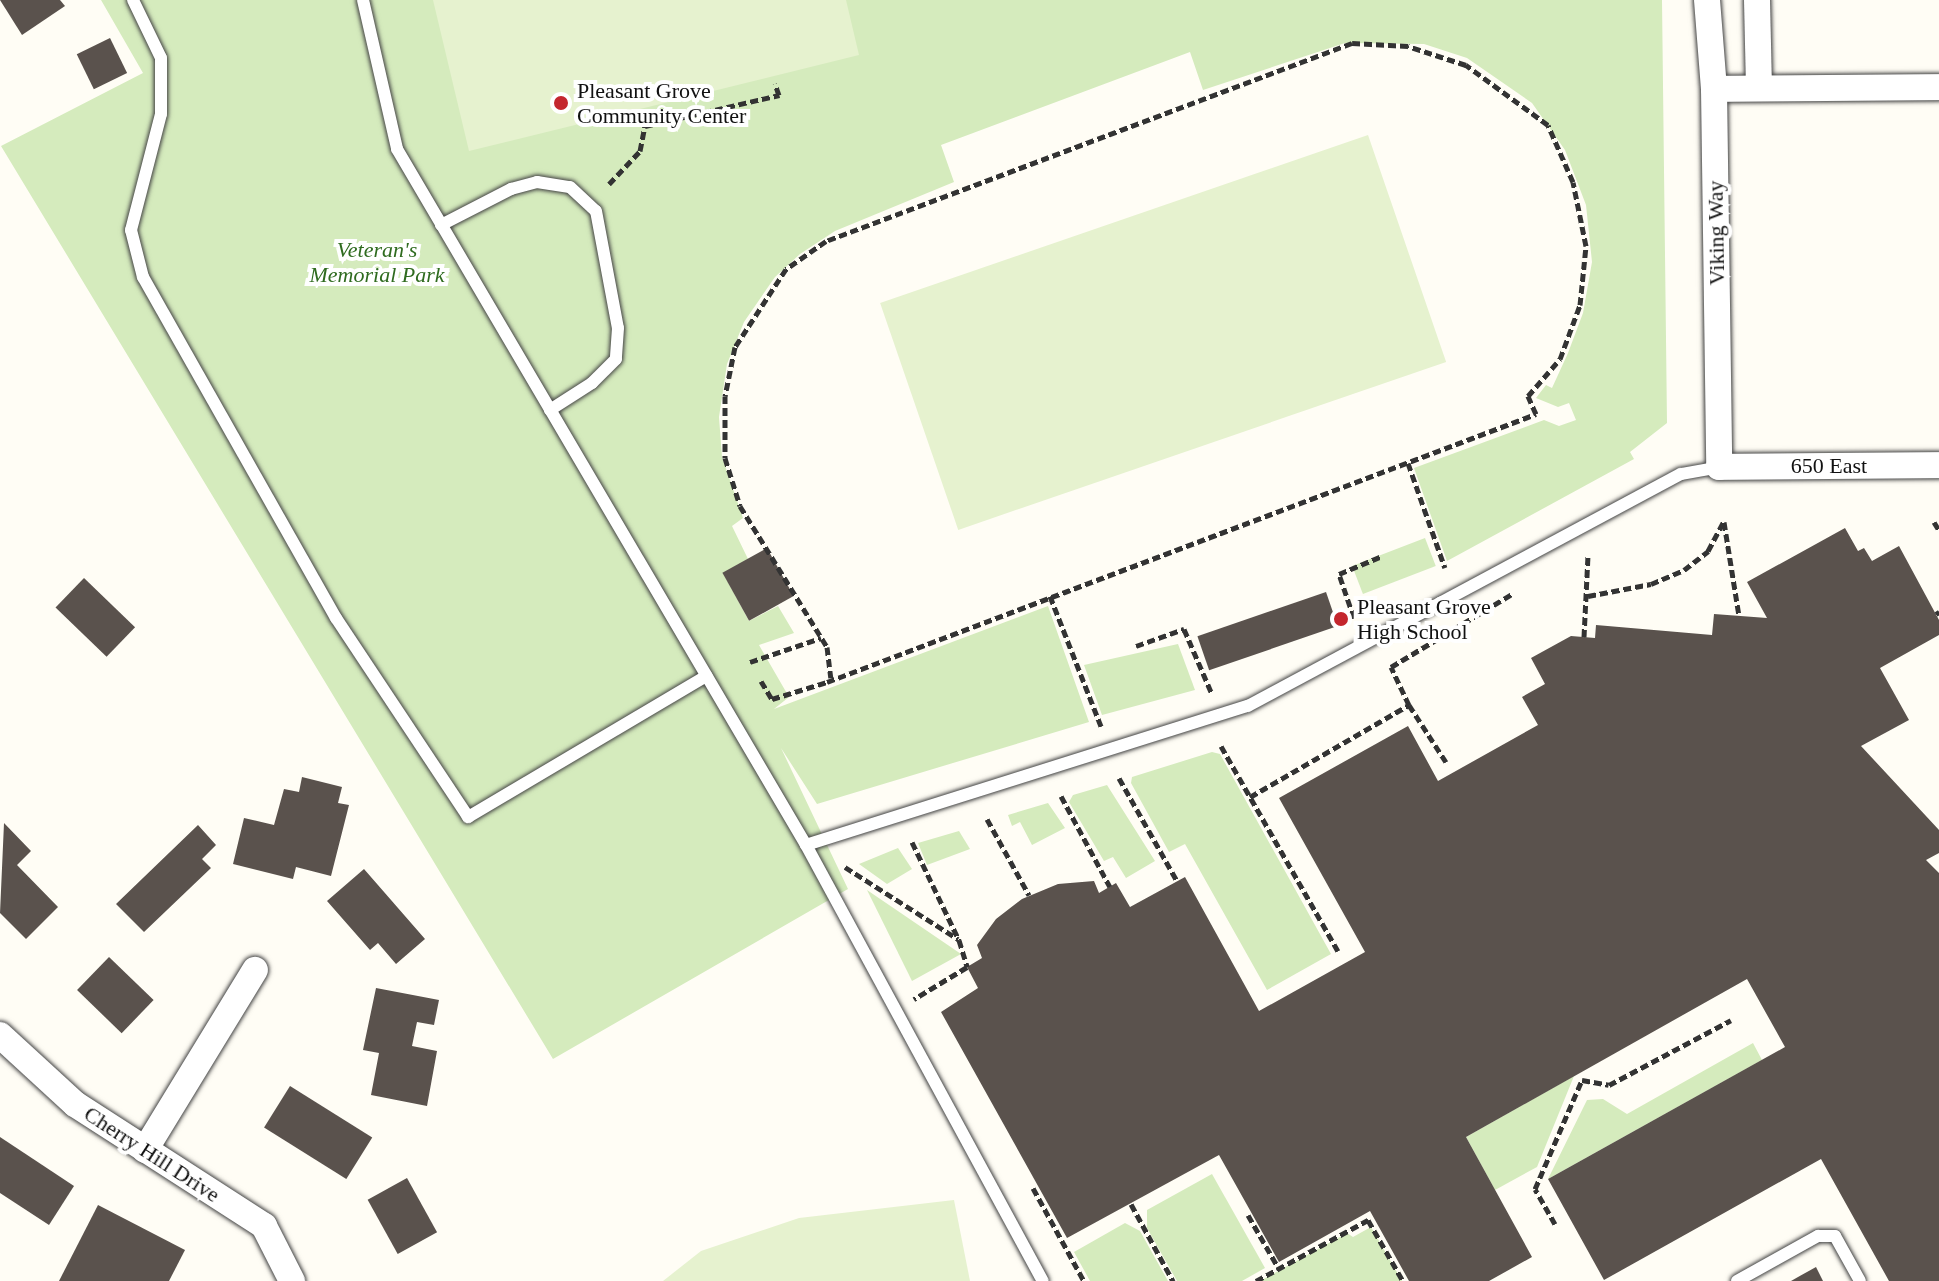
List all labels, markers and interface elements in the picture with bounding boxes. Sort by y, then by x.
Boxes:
place label: Pleasant Grove Community Center [577,77,746,128]
marker: Pleasant Grove Community Center [552,94,570,112]
street label: Viking Way [1702,180,1730,286]
park label: Veteran's Memorial Park [309,236,445,288]
street label: 650 East [1791,453,1867,479]
place label: Pleasant Grove High School [1357,593,1491,644]
marker: Pleasant Grove High School [1332,610,1350,628]
street label: Cherry Hill Drive [79,1100,225,1208]

